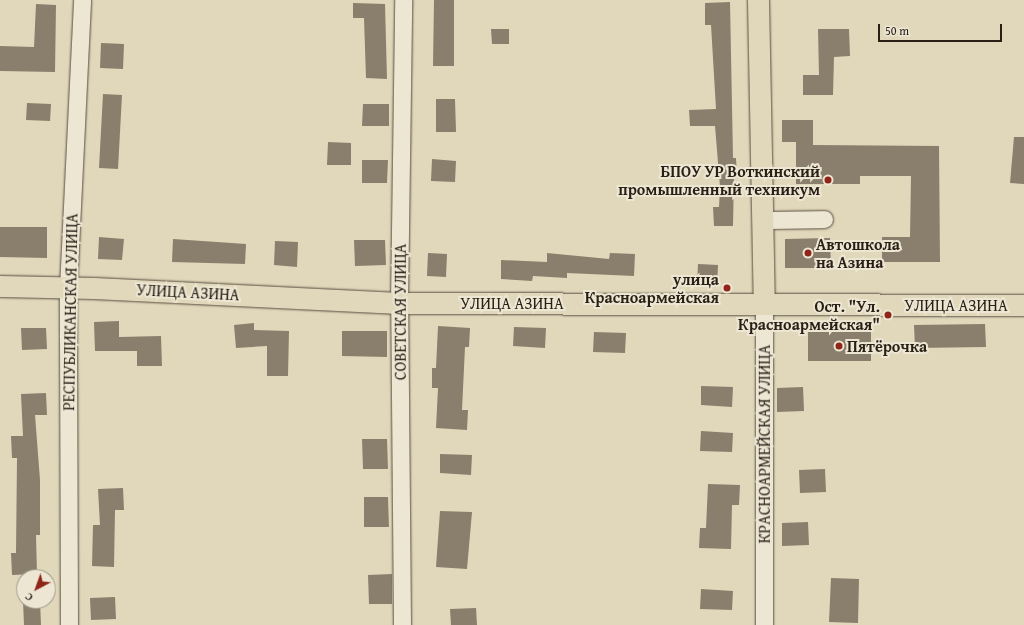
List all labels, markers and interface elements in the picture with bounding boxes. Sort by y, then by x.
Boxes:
scale bar [880,16,1004,42]
text: 50 m [885,22,909,39]
place label: БПОУ УР Воткинский промышленный техникум [618,161,820,199]
marker: БПОУ УР Воткинский промышленный техникум [823,175,833,185]
street label: РЕСПУБЛИКАНСКАЯ УЛИЦА [59,213,81,411]
place label: Автошкола на Азина [816,234,900,272]
street label: СОВЕТСКАЯ УЛИЦА [390,244,410,380]
marker: Автошкола на Азина [803,248,813,258]
place label: улица Красноармейская [585,269,719,307]
street label: УЛИЦА АЗИНА [136,280,240,304]
marker: улица Красноармейская [722,283,732,293]
street label: УЛИЦА АЗИНА [460,293,564,313]
street label: УЛИЦА АЗИНА [904,295,1008,315]
place label: Ост. "Ул. Красноармейская" [738,296,880,334]
marker: Ост. "Ул. Красноармейская" [883,310,893,320]
place label: Пятёрочка [847,336,927,356]
marker: Пятёрочка [834,341,844,351]
street label: КРАСНОАРМЕЙСКАЯ УЛИЦА [754,345,774,543]
north arrow [16,569,56,609]
text: С [21,589,36,605]

